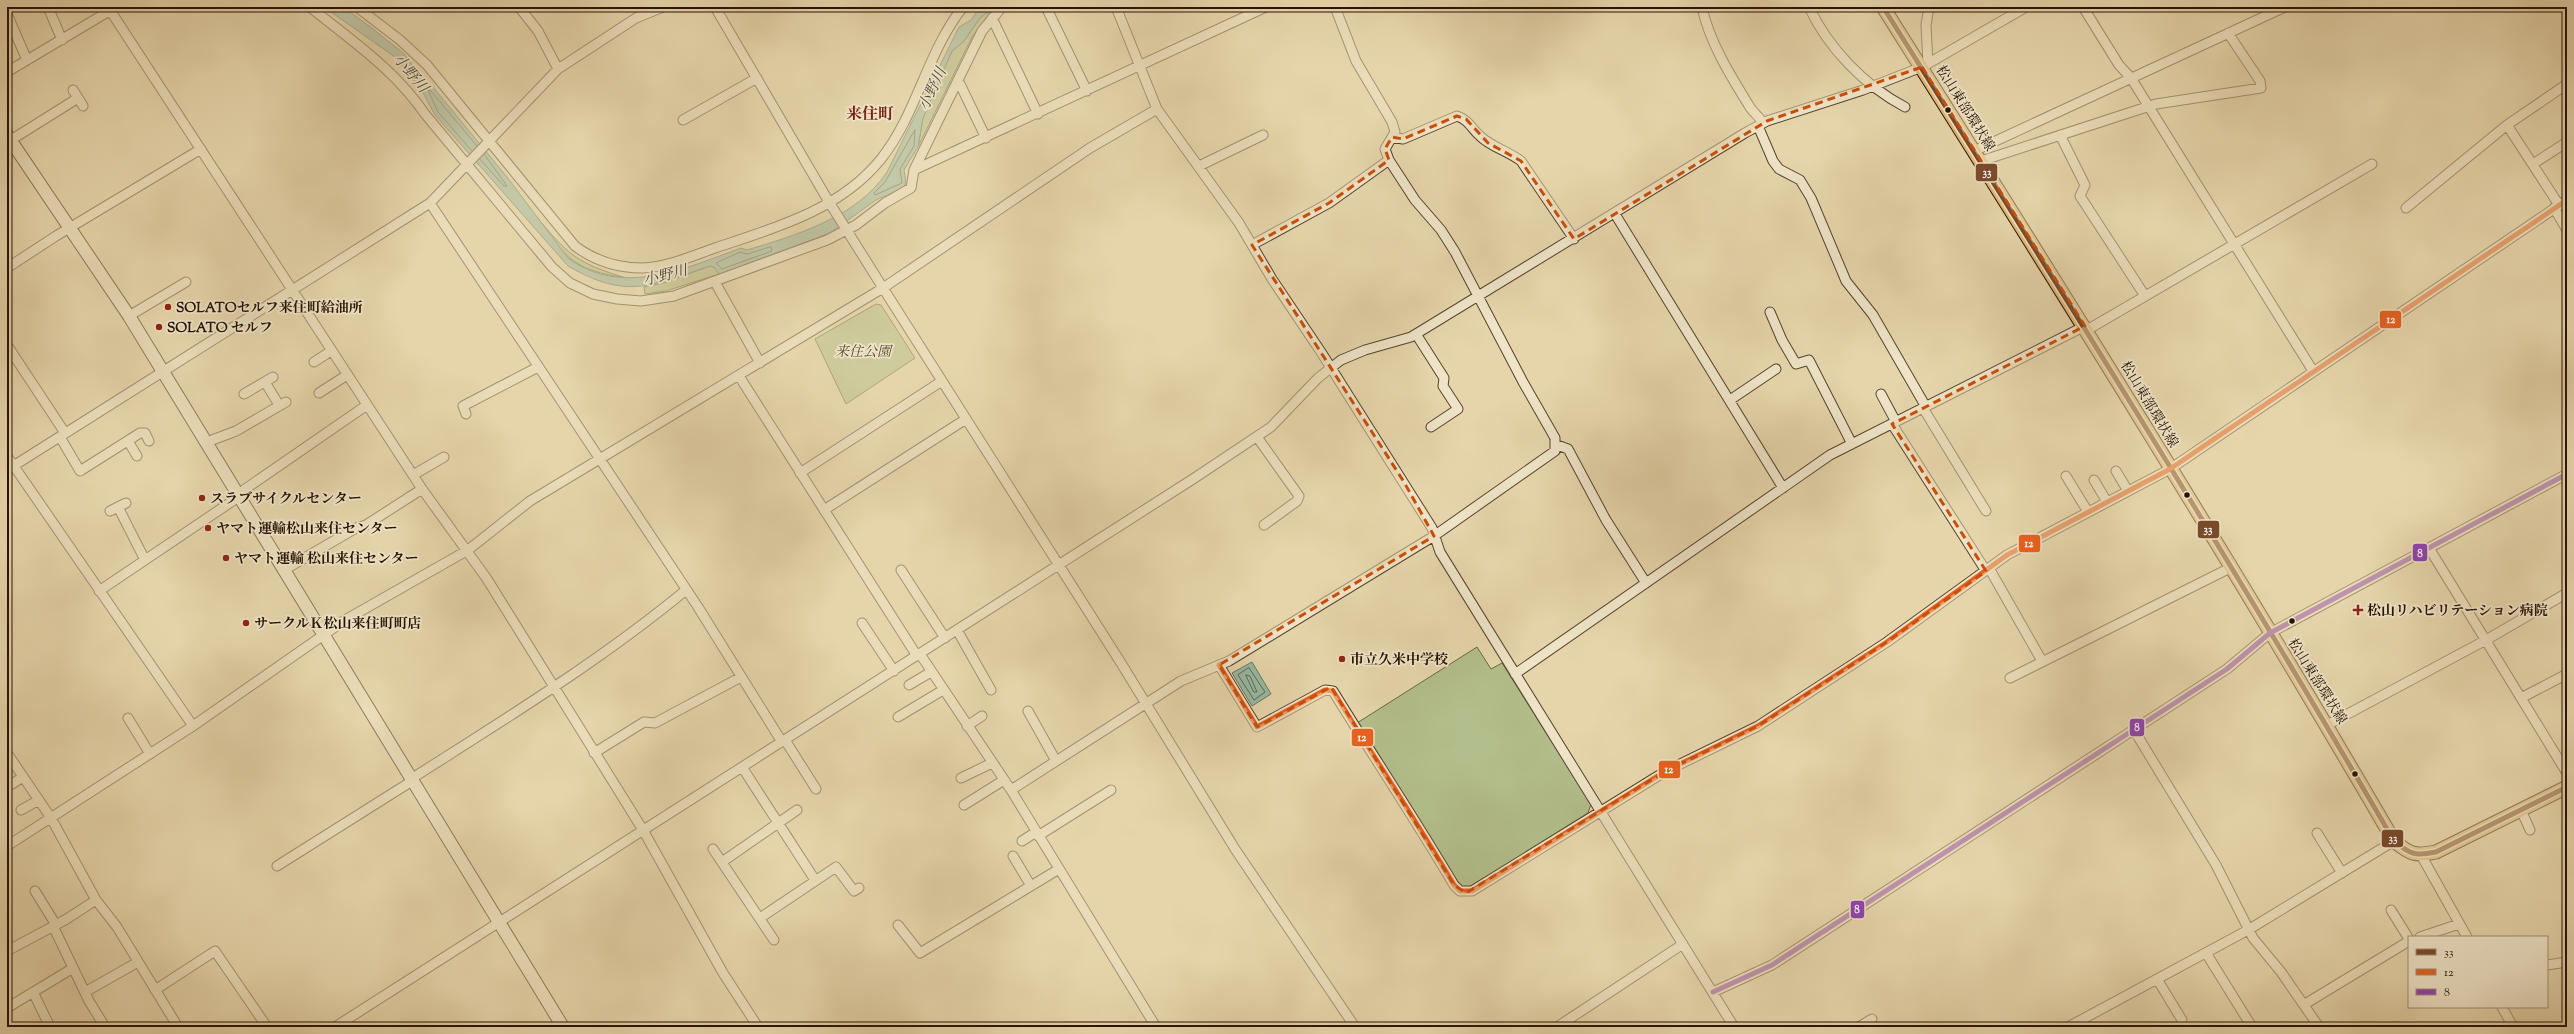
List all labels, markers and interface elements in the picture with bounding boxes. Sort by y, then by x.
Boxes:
water label: 小野川 [387,50,434,99]
street label: 松山東部環状線 [1930,62,1999,156]
water label: 小野川 [914,63,953,114]
district label: 来住町 [846,104,894,127]
unlabelled marker [1943,105,1953,115]
line badge: 33 [1975,163,1998,182]
text: 33 [1983,165,1992,181]
water label: 小野川 [641,260,692,292]
place label: SOLATOセルフ来住町給油所 [176,299,363,319]
marker: SOLATOセルフ来住町給油所 [163,302,173,312]
line badge: 12 [2379,310,2402,329]
text: 12 [2386,312,2396,328]
place label: SOLATO セルフ [167,319,273,339]
marker: SOLATO セルフ [154,322,164,332]
park label: 来住公園 [835,343,893,363]
street label: 松山東部環状線 [2114,358,2182,452]
place label: スラブサイクルセンター [210,490,362,510]
unlabelled marker [2182,490,2192,500]
marker: スラブサイクルセンター [197,493,207,503]
place label: ヤマト運輸松山来住センター [216,520,397,540]
line badge: 33 [2197,520,2220,539]
text: 33 [2204,522,2213,538]
marker: ヤマト運輸松山来住センター [203,523,213,533]
line badge: 12 [2018,534,2041,553]
text: 12 [2024,536,2034,552]
line badge: 8 [2412,543,2428,562]
text: 8 [2417,546,2423,562]
place label: ヤマト運輸 松山来住センター [234,550,418,570]
marker: ヤマト運輸 松山来住センター [221,553,231,563]
place label: 松山リハビリテーション病院 [2367,602,2548,622]
marker: 松山リハビリテーション病院 [2352,604,2364,616]
place label: サークルＫ松山来住町町店 [254,615,422,635]
unlabelled marker [2287,616,2297,626]
marker: サークルＫ松山来住町町店 [241,618,251,628]
street label: 松山東部環状線 [2282,635,2351,729]
place label: 市立久米中学校 [1350,651,1448,671]
marker: 市立久米中学校 [1337,654,1347,664]
line badge: 8 [2129,718,2145,737]
text: 8 [2134,720,2140,736]
line badge: 12 [1351,728,1374,747]
text: 12 [1357,730,1367,746]
line badge: 12 [1658,760,1681,779]
text: 12 [1664,762,1674,778]
unlabelled marker [2350,769,2360,779]
line badge: 33 [2381,829,2404,848]
text: 33 [2389,831,2398,847]
line badge: 8 [1850,900,1865,919]
text: 8 [1854,902,1860,918]
legend [2408,936,2548,1008]
text: 33 [2444,944,2454,962]
text: 12 [2444,964,2454,982]
text: 8 [2444,984,2450,1002]

